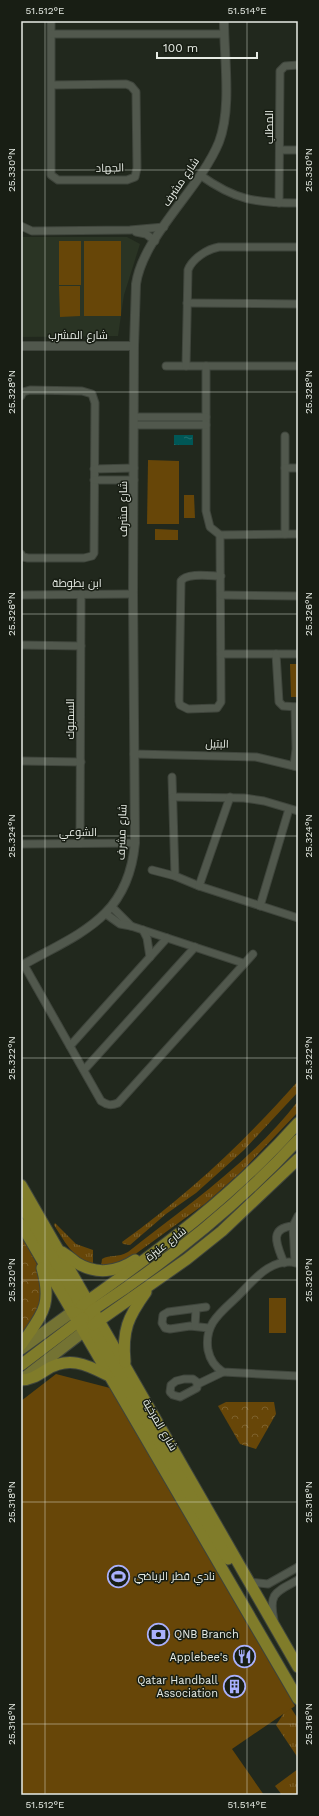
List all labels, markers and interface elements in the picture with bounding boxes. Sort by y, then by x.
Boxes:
text: 51.512°E [26,5,64,16]
text: 51.514°E [227,5,267,16]
scale bar [157,34,257,60]
text: 100 m [163,41,198,55]
street label: المطلب [263,110,276,144]
text: 25.330°N [6,148,17,192]
text: 25.330°N [303,148,314,192]
street label: شارع مشرف [160,155,203,209]
street label: الجهاد [96,161,124,175]
street label: شارع المشرب [48,329,108,343]
text: 25.328°N [6,370,17,414]
text: 25.328°N [303,370,314,414]
street label: شارع مشرف [117,481,131,537]
street label: ابن بطوطة [52,577,102,590]
text: 25.326°N [6,592,17,636]
text: 25.326°N [303,592,314,636]
street label: السمبوك [64,698,77,740]
street label: البتيل [205,737,229,751]
street label: شارع مشرف [115,804,130,860]
text: 25.324°N [6,814,17,858]
text: 25.324°N [303,814,314,858]
street label: الشوعي [59,826,97,841]
text: 25.322°N [6,1036,17,1080]
text: 25.322°N [303,1036,314,1080]
street label: شارع عنيزة [143,1224,189,1265]
text: 25.320°N [6,1258,17,1302]
text: 25.320°N [303,1258,314,1302]
street label: شارع المرخية [139,1397,180,1454]
text: 25.318°N [6,1481,17,1523]
text: 25.318°N [303,1481,314,1523]
sports icon: نادي قطر الرياضي [106,1563,132,1589]
place label: نادي قطر الرياضي [134,1570,215,1585]
bank icon: QNB Branch [145,1621,171,1647]
place label: QNB Branch [174,1628,239,1641]
restaurant icon: Applebee's [231,1644,257,1670]
place label: Applebee's [170,1651,228,1664]
building icon: Qatar Handball Association [221,1673,247,1699]
place label: Qatar Handball Association [137,1674,219,1700]
text: 25.316°N [6,1703,17,1745]
text: 25.316°N [303,1703,314,1745]
text: 51.512°E [26,1799,64,1810]
text: 51.514°E [227,1799,267,1810]

